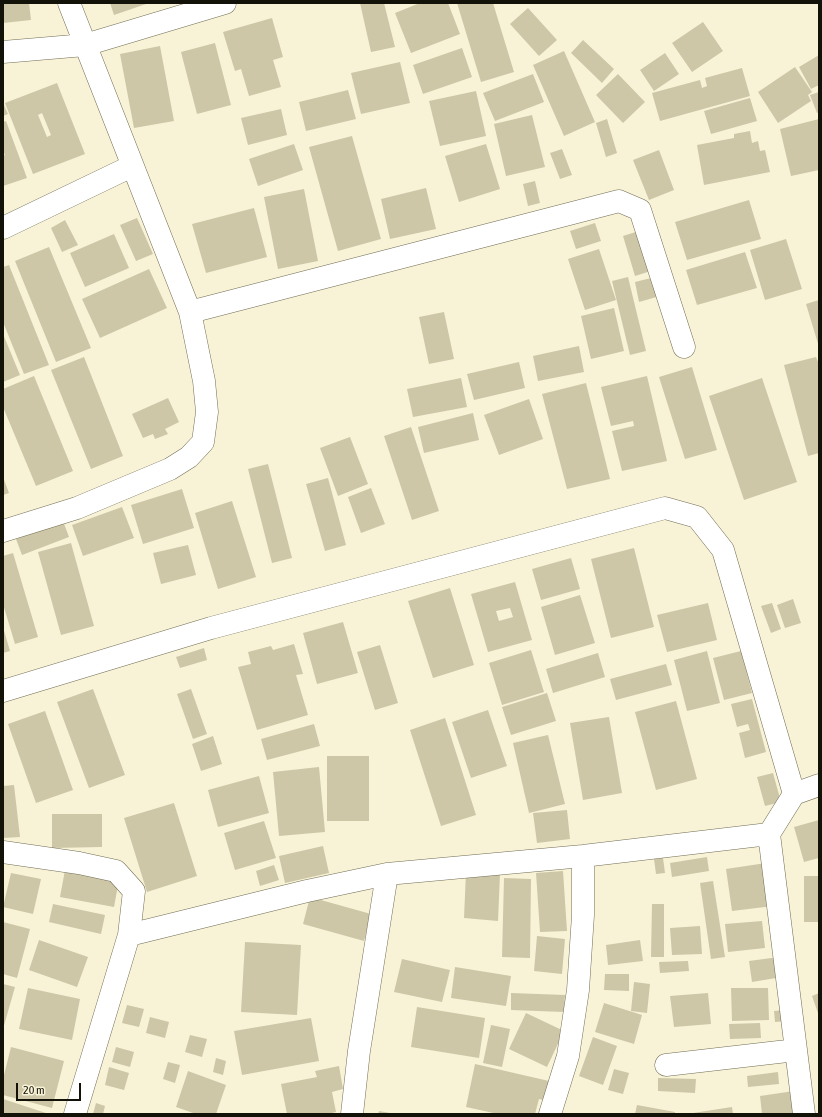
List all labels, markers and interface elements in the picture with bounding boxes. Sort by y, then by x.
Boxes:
scale bar [18,1075,83,1101]
text: 20 m [23,1083,45,1097]

